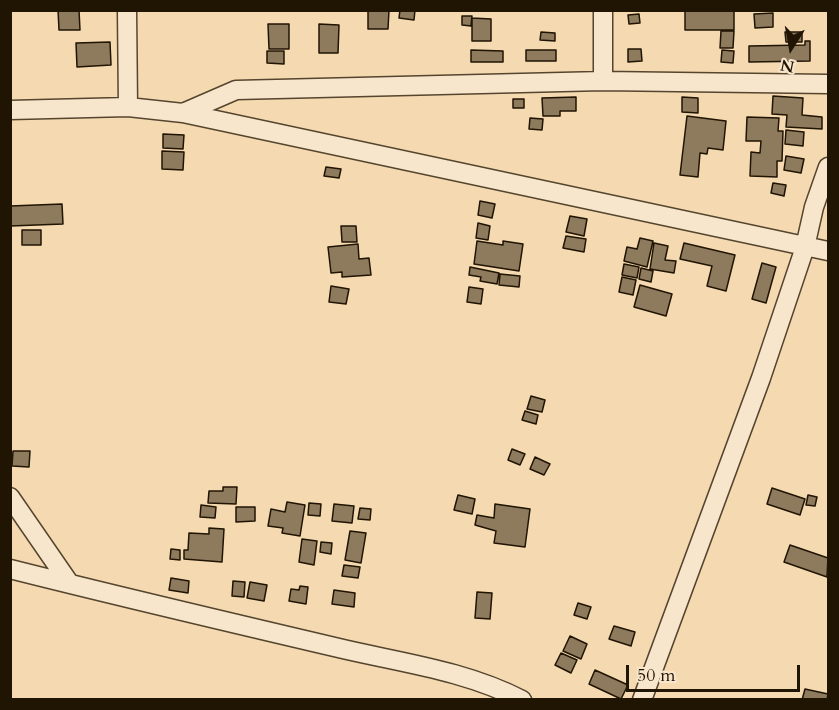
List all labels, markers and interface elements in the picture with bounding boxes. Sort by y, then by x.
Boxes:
north arrow [761,18,821,78]
text: N [779,54,796,78]
scale bar [629,653,803,691]
text: 50 m [637,663,676,688]

